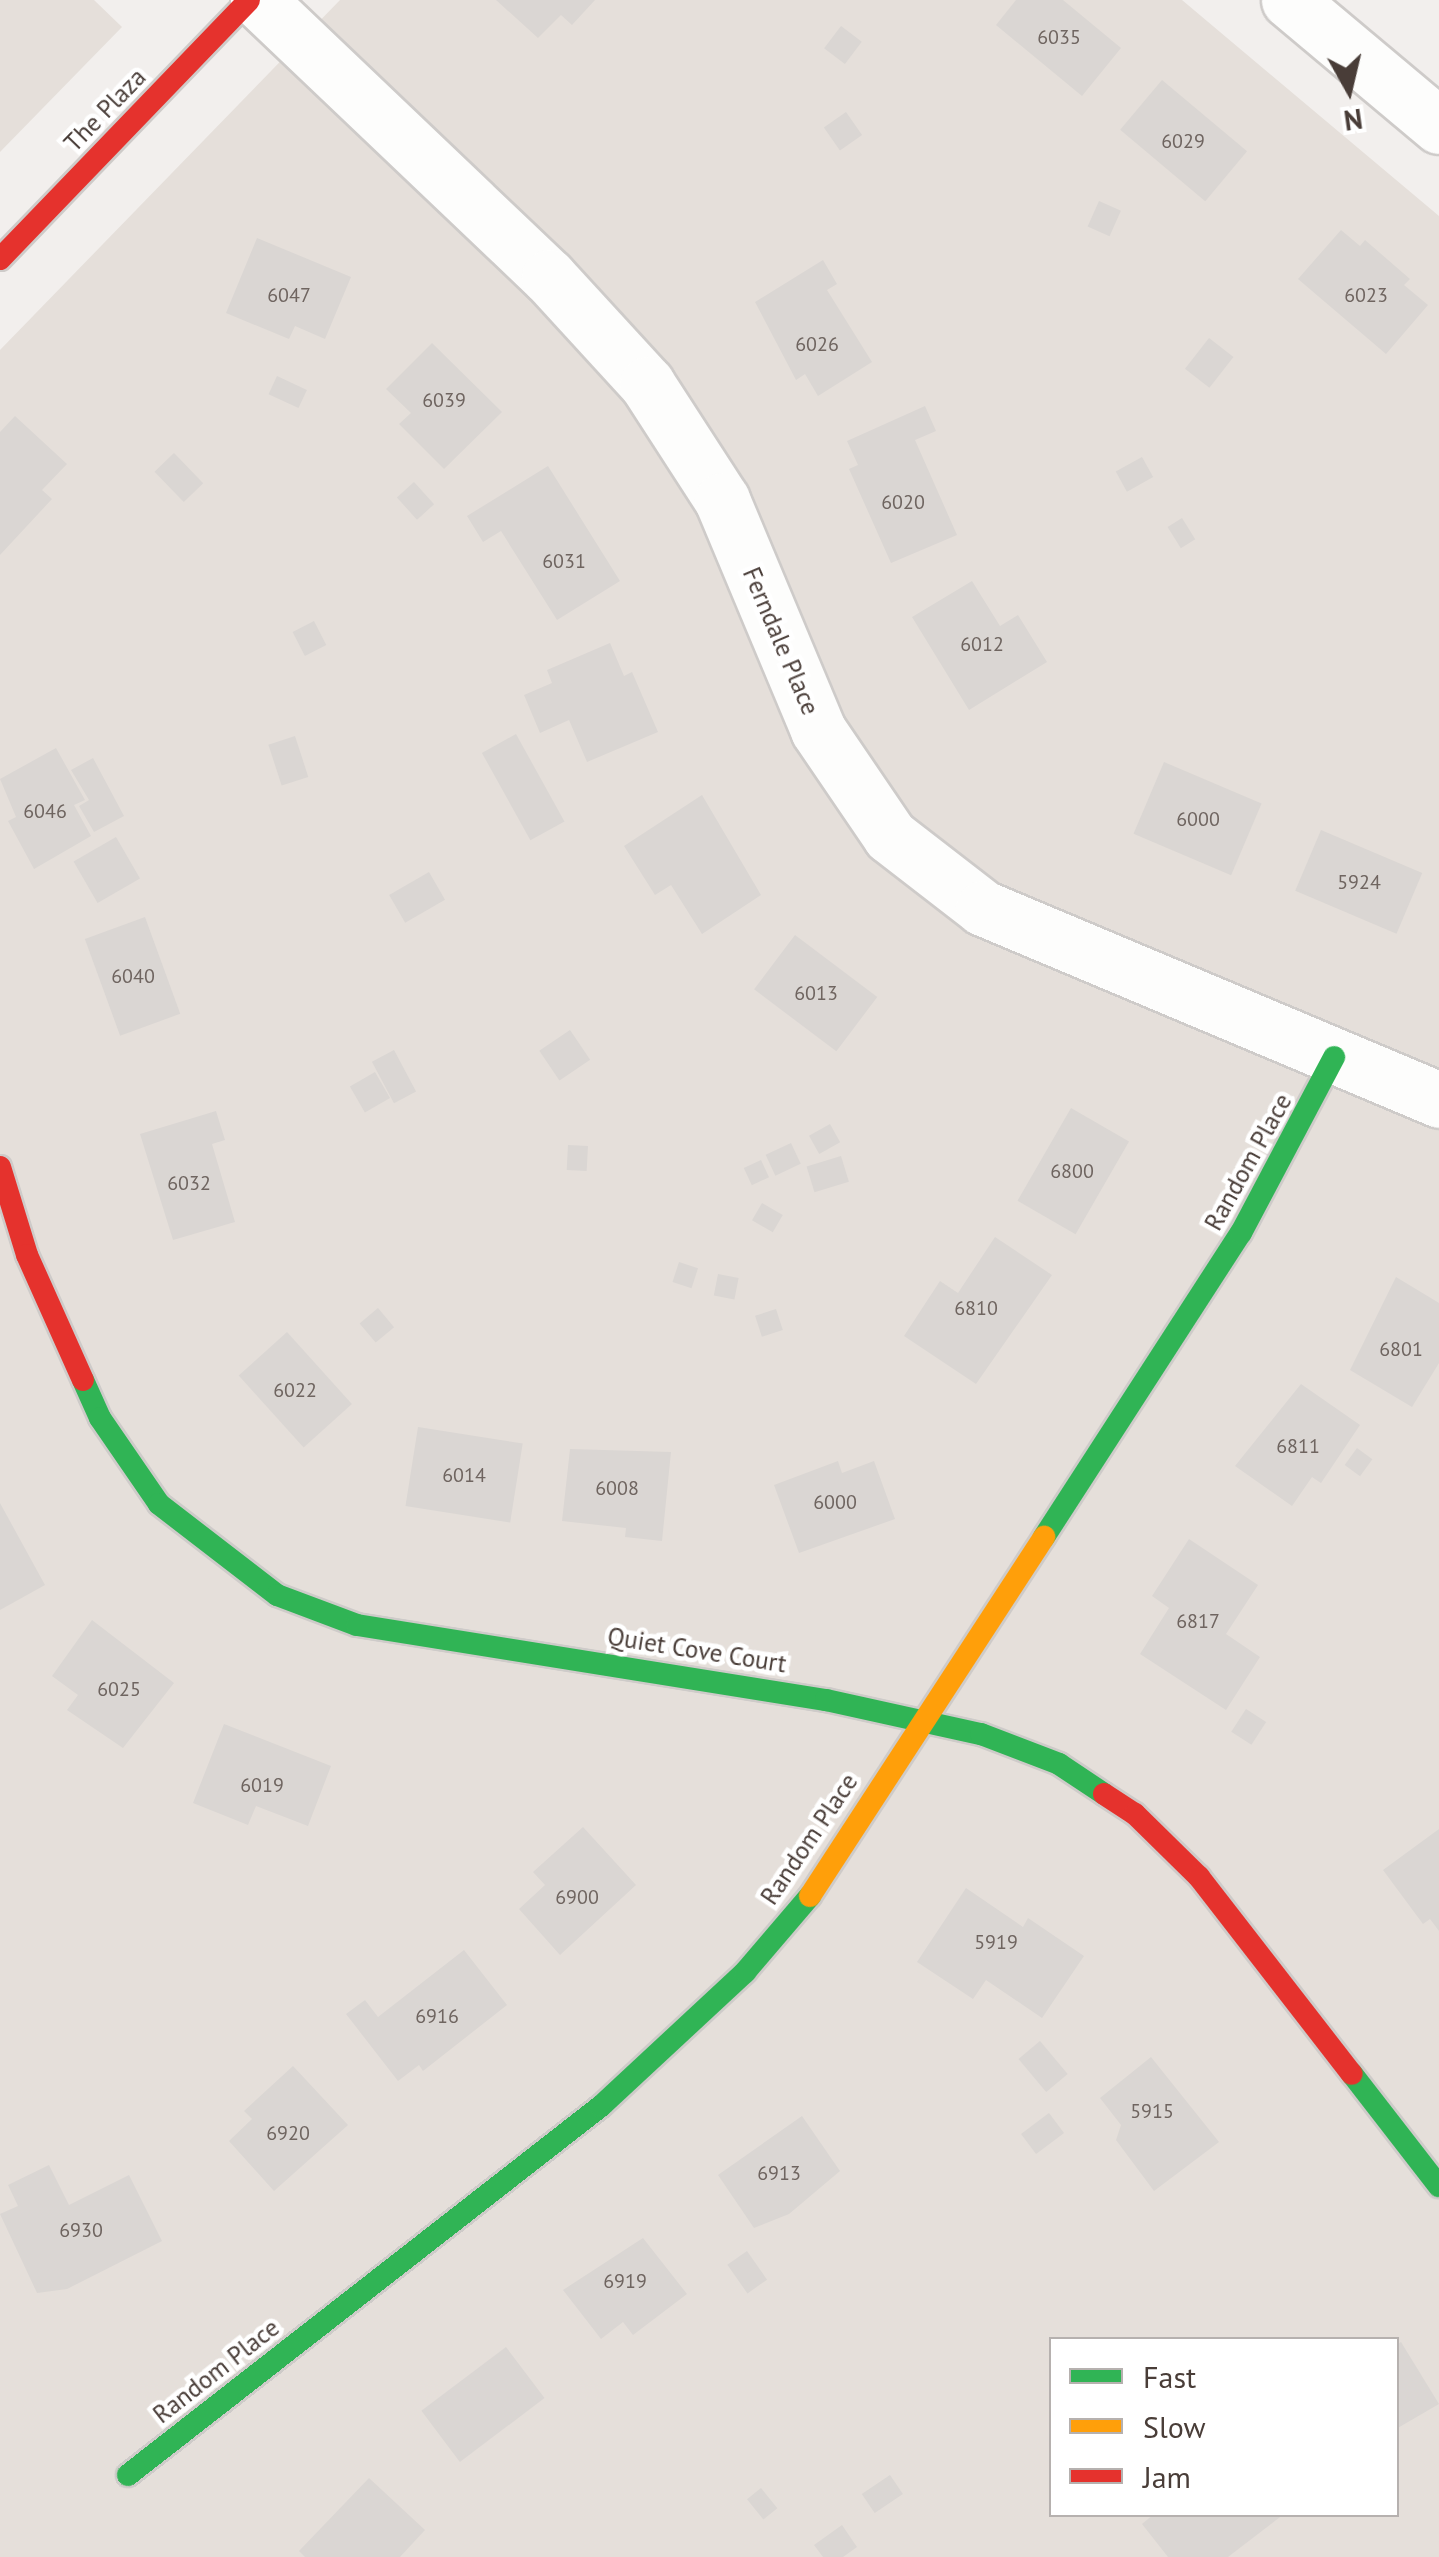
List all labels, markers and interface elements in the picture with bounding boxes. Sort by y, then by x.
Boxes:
house number: 6035 [1037,25,1081,49]
north arrow [1299,40,1399,140]
street label: The Plaza [58,62,152,158]
text: N [1342,101,1365,140]
house number: 6029 [1161,129,1205,153]
house number: 6047 [267,283,311,307]
house number: 6023 [1344,283,1388,307]
house number: 6026 [795,332,839,356]
house number: 6039 [422,388,466,412]
house number: 6020 [881,490,925,514]
house number: 6031 [542,549,586,573]
street label: Ferndale Place [736,563,826,719]
house number: 6012 [960,632,1004,656]
house number: 6046 [23,799,67,823]
house number: 6000 [1176,807,1220,831]
house number: 5924 [1337,870,1381,894]
house number: 6040 [111,964,155,988]
house number: 6013 [794,981,838,1005]
street label: Random Place [1198,1088,1298,1236]
house number: 6800 [1050,1159,1094,1183]
house number: 6032 [167,1171,211,1195]
house number: 6810 [954,1296,998,1320]
house number: 6801 [1379,1337,1423,1361]
house number: 6022 [273,1378,317,1402]
house number: 6811 [1276,1434,1320,1458]
house number: 6014 [442,1463,486,1487]
house number: 6008 [595,1476,639,1500]
house number: 6000 [813,1490,857,1514]
house number: 6817 [1176,1609,1220,1633]
street label: Quiet Cove Court [605,1621,789,1679]
house number: 6025 [97,1677,141,1701]
street label: Random Place [754,1768,864,1910]
house number: 6019 [240,1773,284,1797]
house number: 6900 [555,1885,599,1909]
house number: 5919 [974,1930,1018,1954]
house number: 6916 [415,2004,459,2028]
house number: 5915 [1130,2099,1174,2123]
house number: 6920 [266,2121,310,2145]
house number: 6913 [757,2161,801,2185]
house number: 6930 [59,2218,103,2242]
house number: 6919 [603,2269,647,2293]
street label: Random Place [147,2313,285,2429]
legend [1049,2337,1399,2517]
text: Fast [1143,2357,1196,2396]
text: Slow [1143,2407,1206,2446]
text: Jam [1143,2457,1191,2496]

